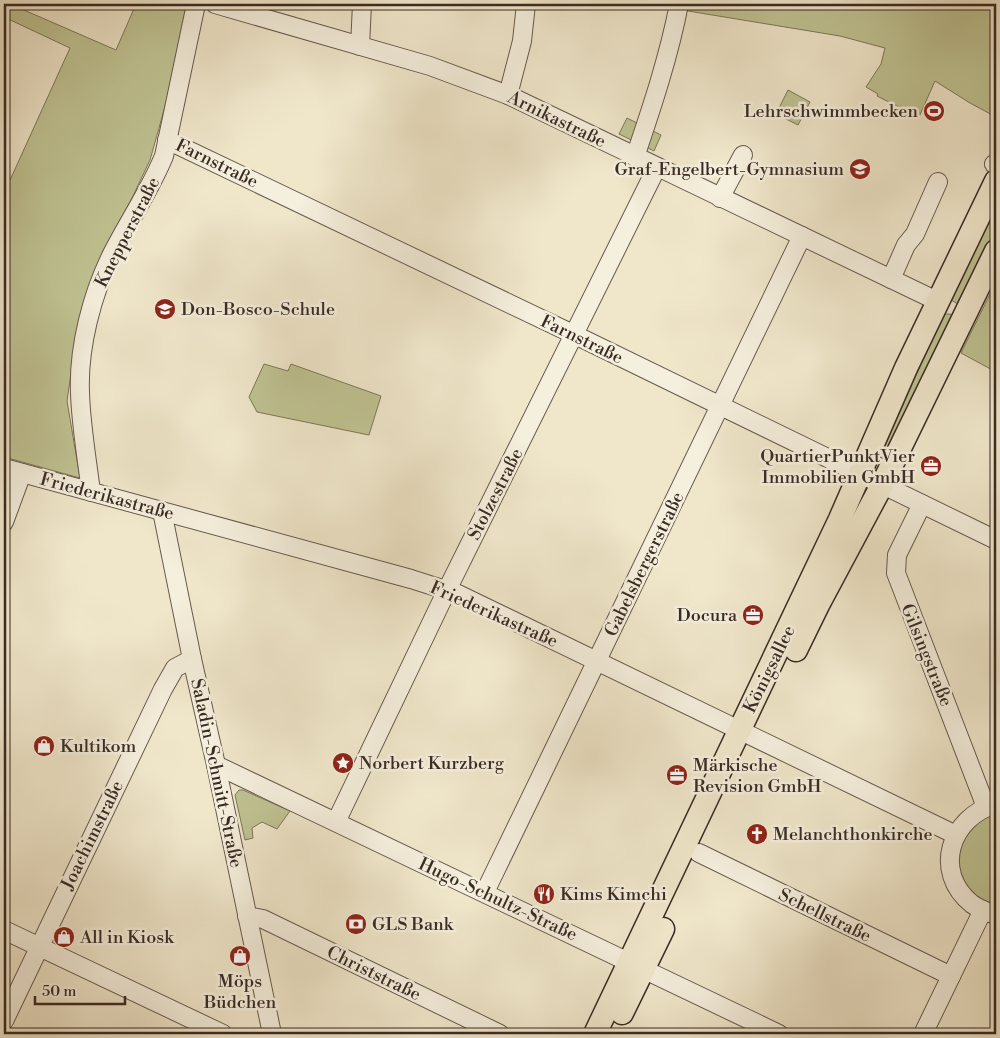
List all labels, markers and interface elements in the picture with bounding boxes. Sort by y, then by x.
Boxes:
street label: Arnikastraße [503,85,610,153]
sports icon: Lehrschwimmbecken [922,99,946,123]
place label: Lehrschwimmbecken [744,100,918,123]
street label: Farnstraße [172,134,262,193]
school or university icon: Graf-Engelbert-Gymnasium [848,157,872,181]
place label: Graf-Engelbert-Gymnasium [615,158,844,181]
street label: Knepperstraße [90,173,165,291]
school or university icon: Don-Bosco-Schule [153,297,177,321]
place label: Don-Bosco-Schule [181,298,335,321]
street label: Farnstraße [537,310,627,369]
street label: Stolzestraße [462,444,528,544]
place label: QuartierPunktVier Immobilien GmbH [760,445,916,489]
office icon: QuartierPunktVier Immobilien GmbH [919,454,943,478]
street label: Friederikastraße [37,468,176,525]
street label: Gabelsbergerstraße [599,488,689,640]
street label: Friederikastraße [426,576,561,653]
street label: Gilsingstraße [895,600,958,710]
office icon: Docura [741,603,765,627]
place label: Docura [677,604,738,627]
street label: Königsallee [738,622,801,717]
street label: Saladin-Schmitt-Straße [185,676,248,870]
shop icon: Kultikom [32,734,56,758]
place label: Kultikom [60,735,137,758]
place icon: Norbert Kurzberg [331,751,355,775]
place label: Norbert Kurzberg [359,752,505,775]
place label: Märkische Revision GmbH [693,754,822,798]
office icon: Märkische Revision GmbH [665,763,689,787]
street label: Joachimstraße [56,777,129,895]
church icon: Melanchthonkirche [745,822,769,846]
place label: Melanchthonkirche [773,823,933,846]
street label: Hugo-Schultz-Straße [415,853,581,946]
restaurant icon: Kims Kimchi [532,882,556,906]
place label: Kims Kimchi [560,883,667,906]
street label: Schellstraße [775,883,875,948]
bank icon: GLS Bank [344,912,368,936]
place label: GLS Bank [372,913,455,936]
shop icon: All in Kiosk [52,925,76,949]
place label: All in Kiosk [79,926,175,949]
street label: Christstraße [323,941,425,1006]
shop icon: Möps Büdchen [228,944,252,968]
place label: Möps Büdchen [203,970,277,1014]
scale bar [35,973,125,1005]
text: 50 m [42,982,76,1001]

